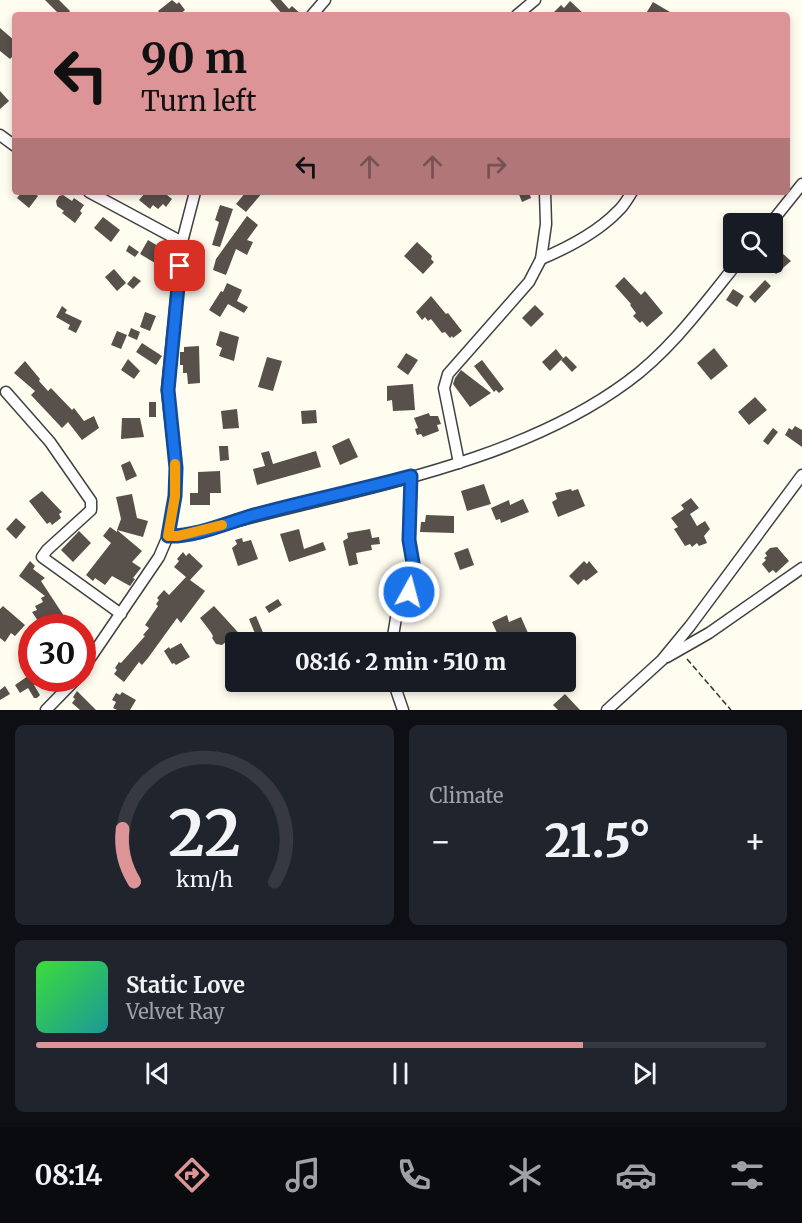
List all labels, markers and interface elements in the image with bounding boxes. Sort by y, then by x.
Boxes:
text: 90 m [141,32,247,84]
icon: left [42,36,120,114]
text: Turn left [141,84,256,118]
icon: left [290,150,323,183]
icon: ahead [353,150,386,183]
icon: ahead [416,150,449,183]
icon: right [479,150,512,183]
map controls [723,213,783,273]
button: search [723,213,783,273]
pin [154,240,205,291]
icon: arrive [163,249,196,282]
position arrow [377,560,441,624]
speed limit sign: 30 [18,614,96,692]
text: 08:16 · 2 min · 510 m [295,648,506,676]
text: Climate [430,783,504,808]
text: 22 [168,795,241,873]
text: 21.5° [545,813,651,869]
text: − [430,821,452,862]
text: + [744,821,766,862]
text: km/h [176,866,233,893]
text: Static Love [126,971,245,999]
text: Velvet Ray [126,999,225,1024]
icon: previous [141,1057,174,1090]
icon: pause [384,1057,417,1090]
icon: next [628,1057,661,1090]
icon: directions [171,1154,213,1196]
icon: music [282,1154,324,1196]
icon: phone [393,1154,435,1196]
icon: climate [504,1154,546,1196]
icon: car [615,1154,657,1196]
icon: filters [726,1154,768,1196]
text: 08:14 [34,1158,102,1192]

